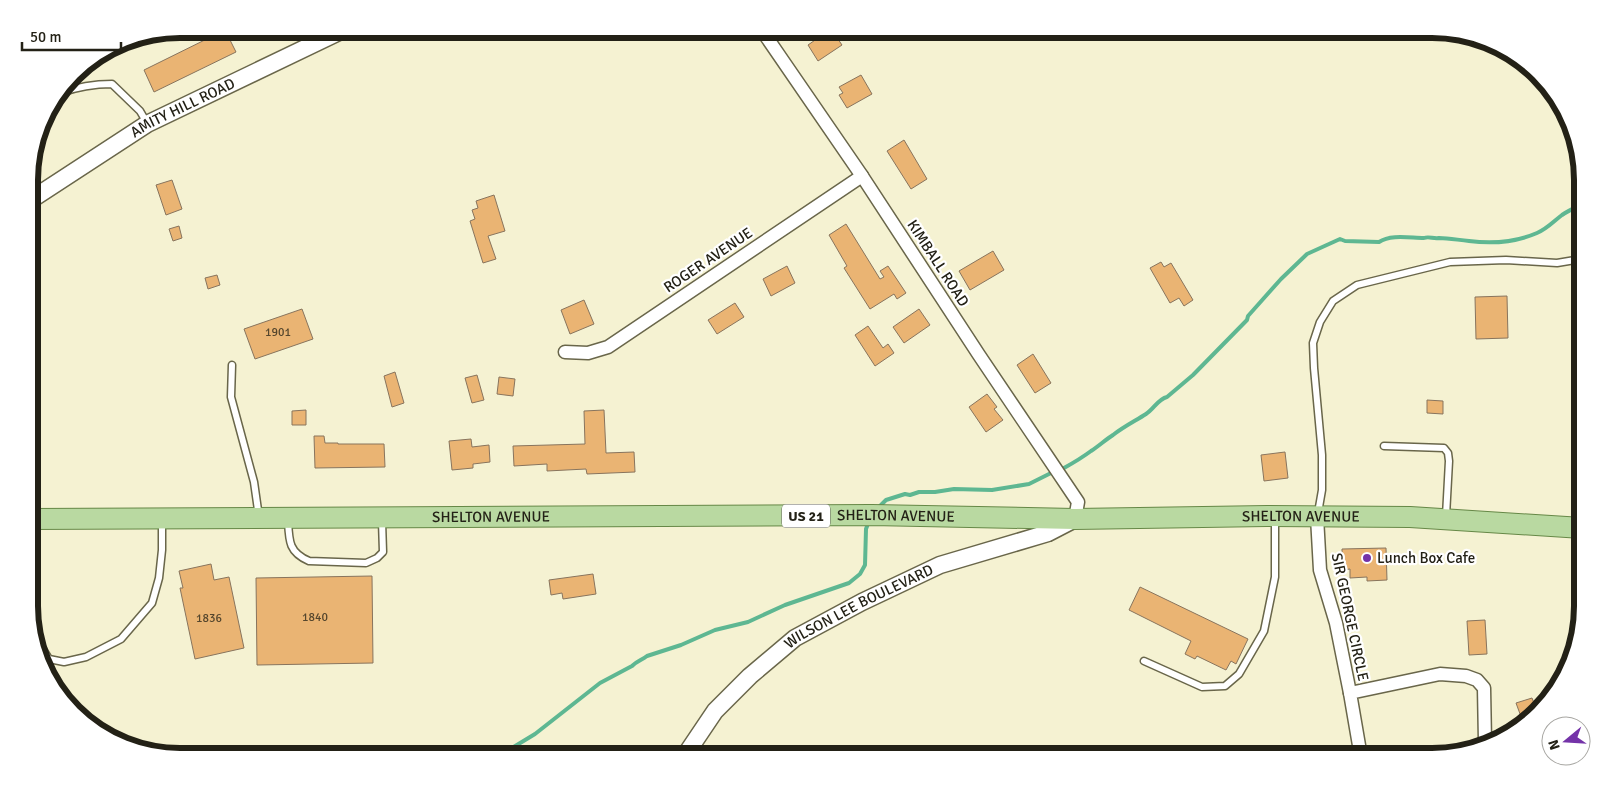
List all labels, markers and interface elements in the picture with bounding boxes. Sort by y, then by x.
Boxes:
scale bar [22,20,121,52]
text: 50 m [30,28,61,46]
street label: AMITY HILL ROAD [127,74,238,141]
street label: KIMBALL ROAD [903,216,973,310]
street label: ROGER AVENUE [660,224,756,296]
house number: 1901 [265,325,291,340]
road number: US 21 [782,504,830,528]
street label: SHELTON AVENUE [837,506,955,526]
street label: SHELTON AVENUE [1242,507,1360,526]
street label: SHELTON AVENUE [432,508,550,526]
place label: Lunch Box Cafe [1377,549,1475,567]
street label: SIR GEORGE CIRCLE [1328,551,1372,683]
marker: Lunch Box Cafe [1361,552,1373,564]
street label: WILSON LEE BOULEVARD [780,561,936,652]
house number: 1840 [302,610,328,625]
house number: 1836 [196,611,222,626]
north arrow [1541,716,1591,766]
text: N [1545,738,1564,752]

